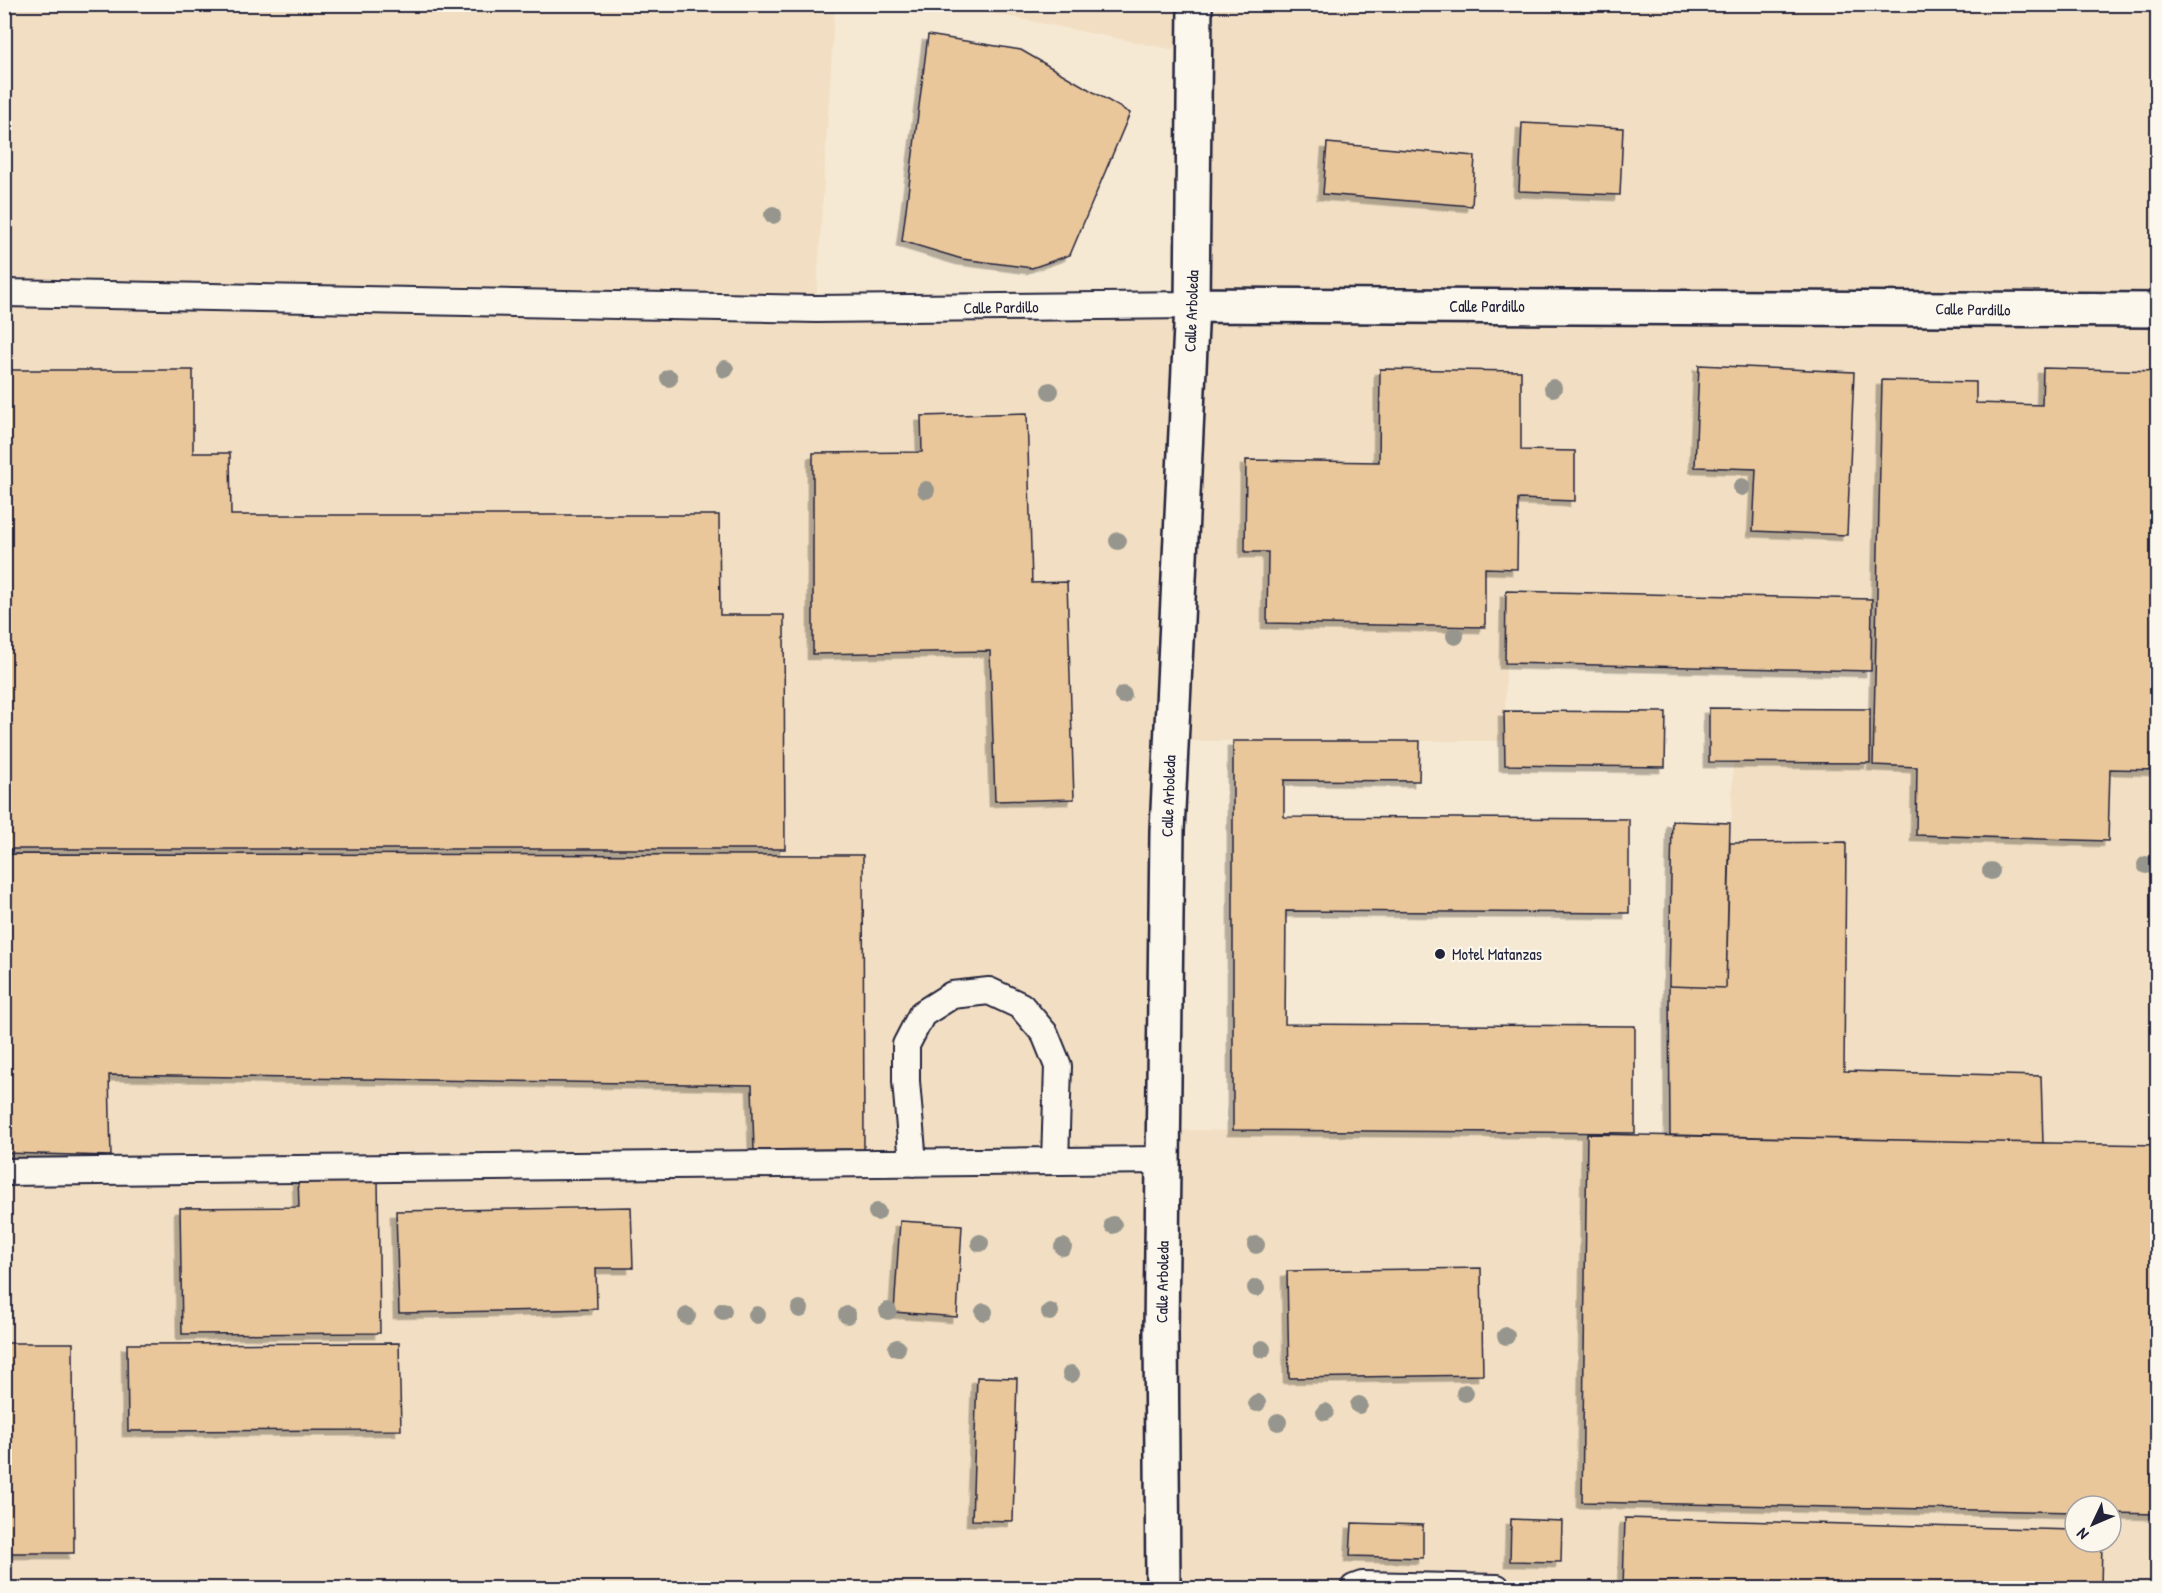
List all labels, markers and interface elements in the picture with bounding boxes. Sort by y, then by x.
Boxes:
street label: Calle Arboleda [1179,270,1203,352]
street label: Calle Pardillo [963,295,1039,319]
street label: Calle Pardillo [1449,295,1525,317]
street label: Calle Pardillo [1935,297,2011,321]
street label: Calle Arboleda [1156,755,1180,837]
place label: Motel Matanzas [1452,943,1542,965]
marker: Motel Matanzas [1433,947,1447,961]
street label: Calle Arboleda [1150,1241,1174,1323]
north arrow [2063,1494,2123,1554]
text: N [2071,1523,2093,1545]

